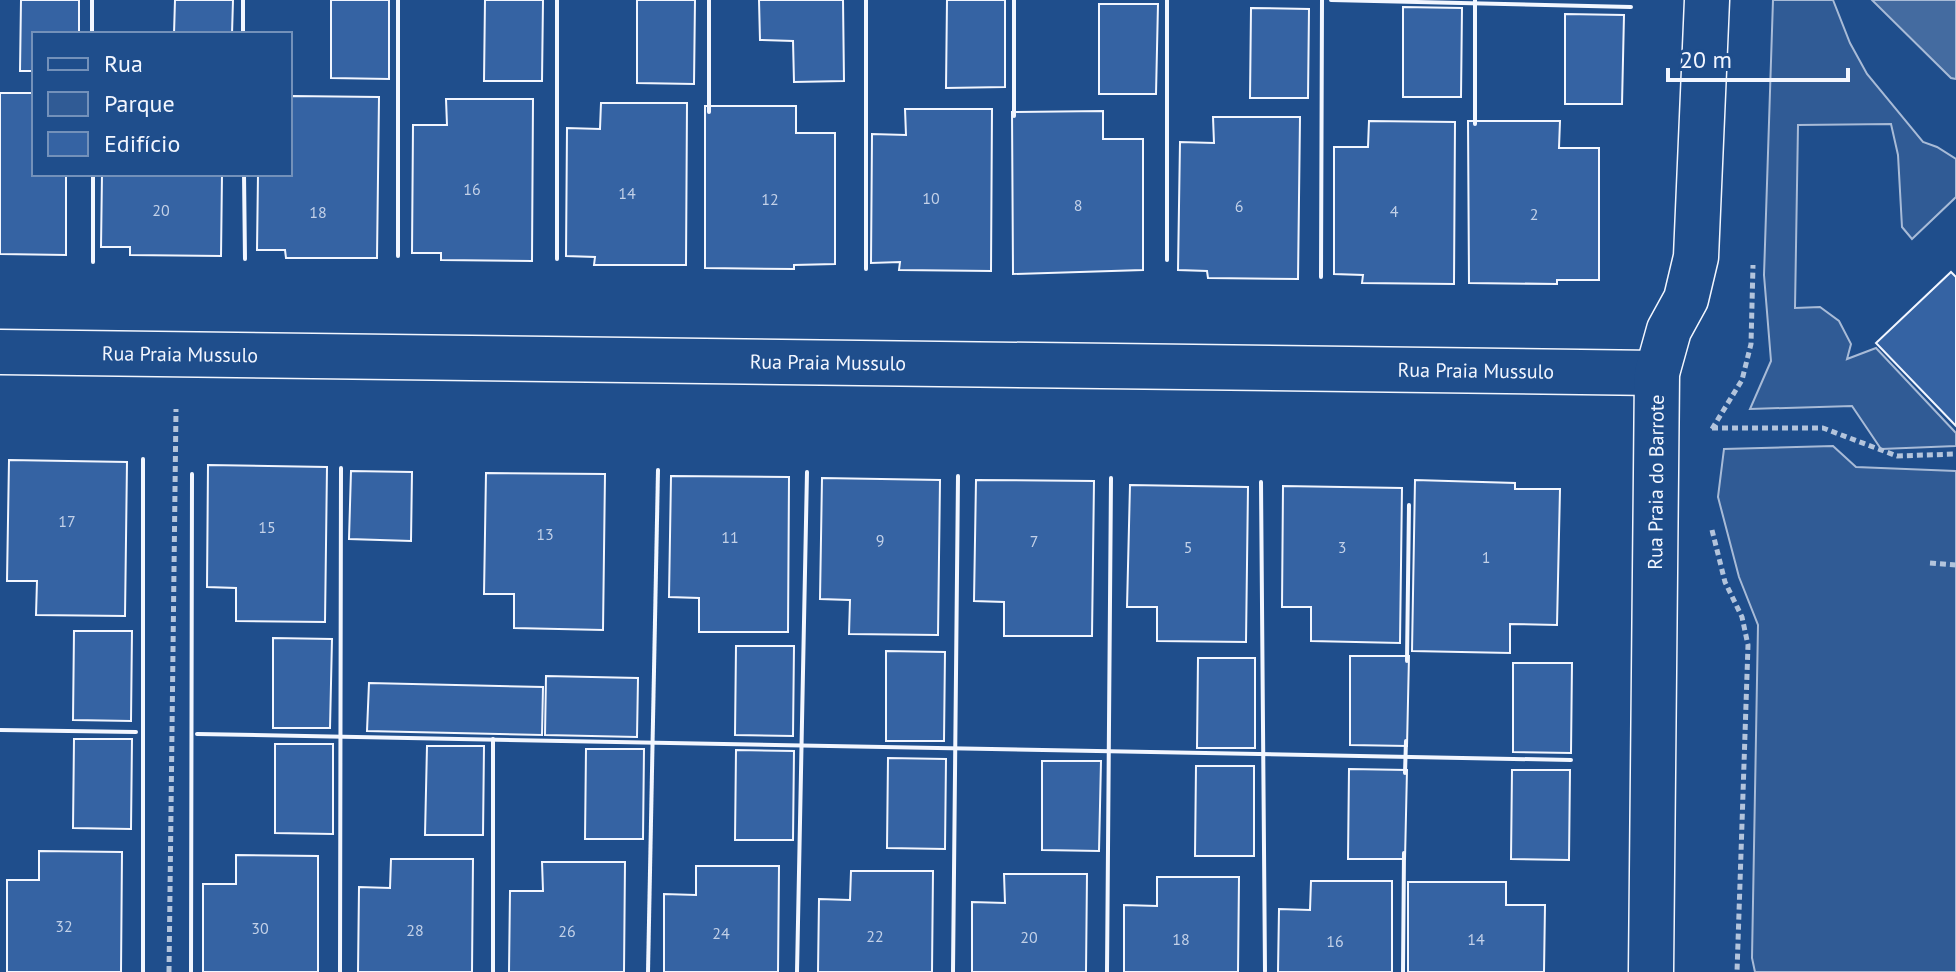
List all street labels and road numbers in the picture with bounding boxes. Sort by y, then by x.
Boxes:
street label: Rua Praia Mussulo [102,340,258,368]
street label: Rua Praia Mussulo [750,349,906,376]
street label: Rua Praia Mussulo [1398,357,1554,385]
street label: Rua Praia do Barrote [1642,394,1670,570]

